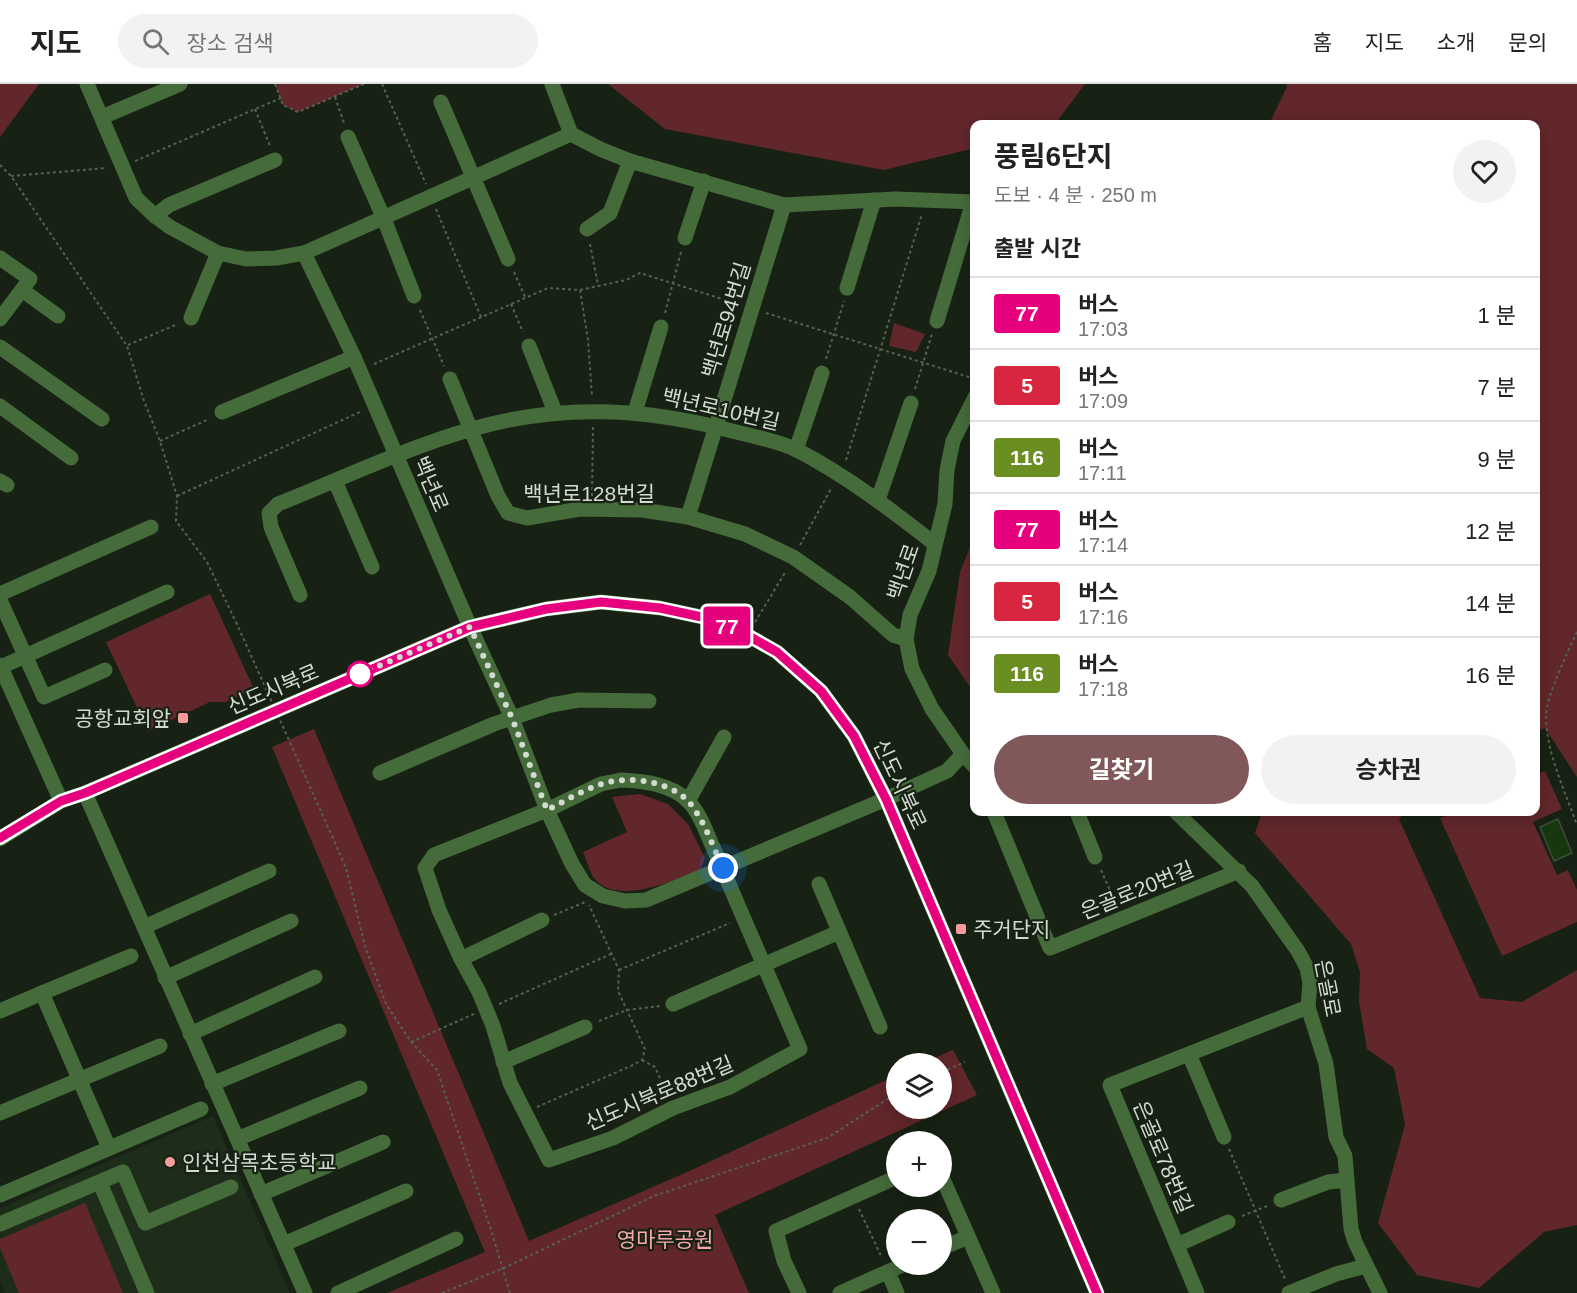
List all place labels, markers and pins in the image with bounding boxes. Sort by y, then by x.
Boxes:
unlabelled marker [347,661,373,687]
place label: 공항교회앞 [74,707,171,730]
marker: 공항교회앞 [176,711,190,725]
place label: 주거단지 [973,918,1050,941]
marker: 주거단지 [954,922,968,936]
place label: 인천삼목초등학교 [182,1151,337,1174]
marker: 인천삼목초등학교 [163,1155,177,1169]

